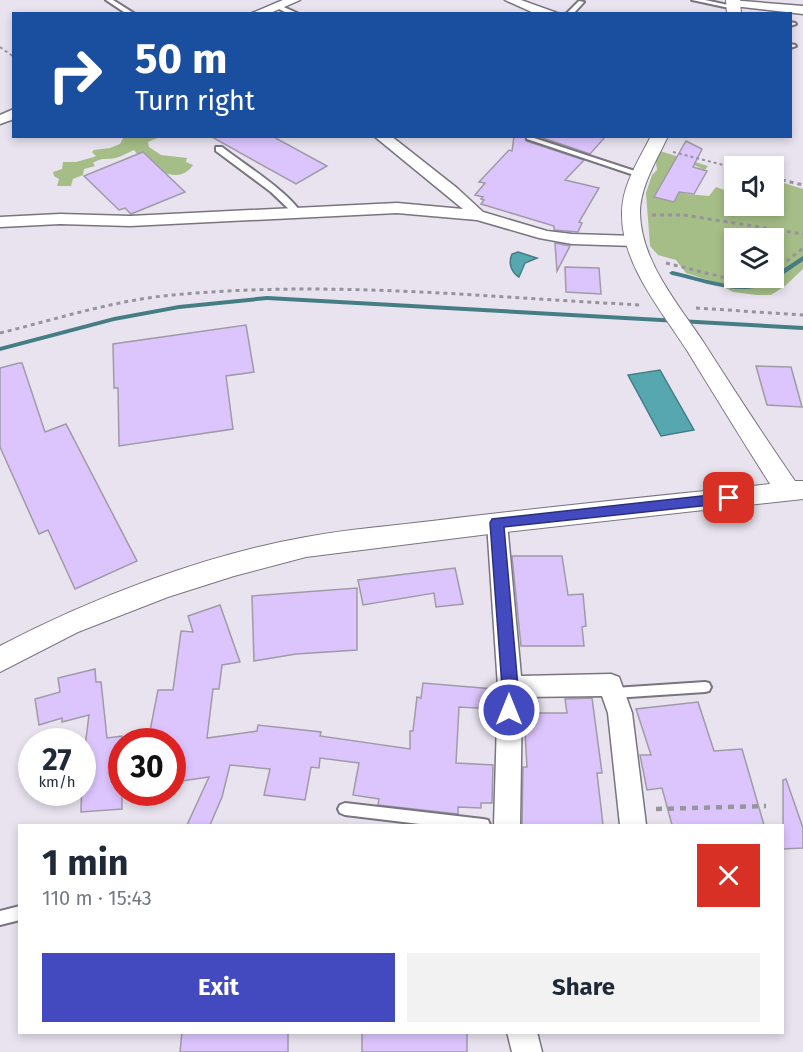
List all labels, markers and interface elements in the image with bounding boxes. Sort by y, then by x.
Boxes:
text: 50 m [135,34,228,84]
icon: right [36,36,114,114]
text: Turn right [135,85,255,117]
map controls [724,156,784,288]
button: sound [724,156,784,216]
button: layers [724,228,784,288]
pin [703,472,754,523]
icon: arrive [712,481,745,514]
position arrow [477,678,541,742]
speed limit sign: 30 [108,728,186,806]
text: 27 [42,742,72,778]
text: km/h [38,773,76,791]
text: 1 min [42,841,129,885]
button: close [697,844,760,907]
text: 110 m · 15:43 [42,886,152,910]
button: Exit [42,953,395,1022]
button: Share [407,953,760,1022]

